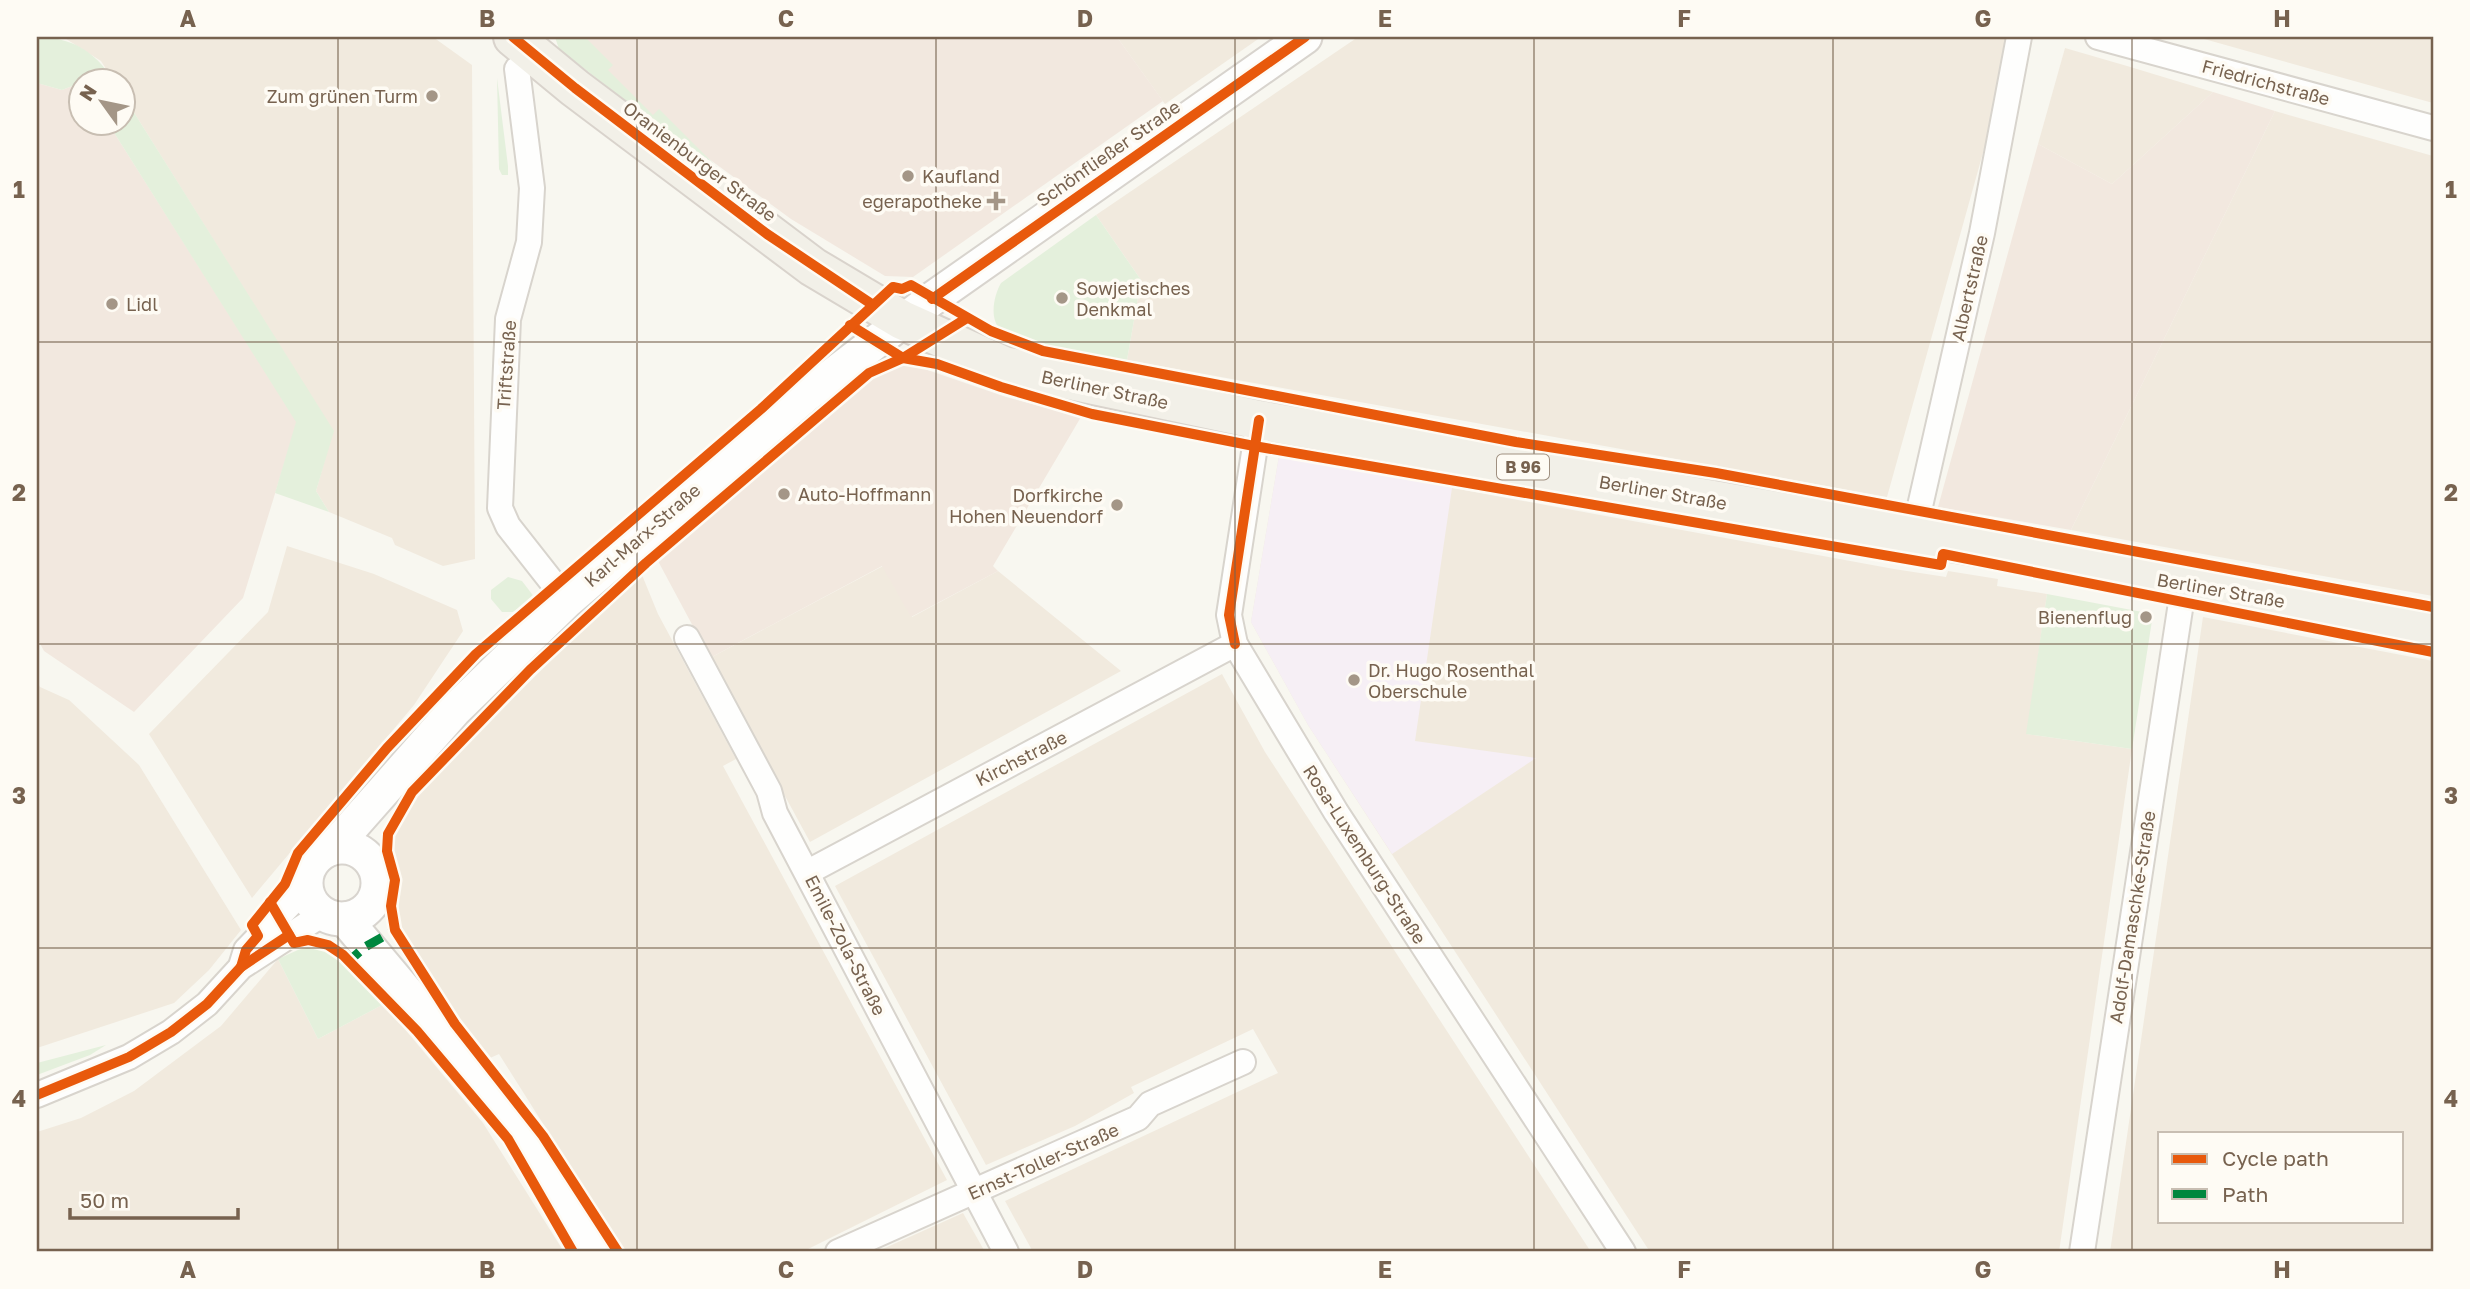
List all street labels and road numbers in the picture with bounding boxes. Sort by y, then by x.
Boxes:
street label: Friedrichstraße [2200,54,2332,110]
street label: Schönfließer Straße [1032,95,1184,211]
street label: Oranienburger Straße [619,96,781,226]
street label: Albertstraße [1946,233,1992,343]
street label: Triftstraße [492,319,520,411]
street label: Berliner Straße [1039,365,1171,413]
road number: B 96 [1497,454,1549,480]
street label: Berliner Straße [1597,470,1729,514]
street label: Karl-Marx-Straße [580,479,704,591]
street label: Berliner Straße [2155,568,2287,612]
street label: Kirchstraße [972,726,1070,790]
street label: Rosa-Luxemburg-Straße [1299,760,1431,948]
street label: Adolf-Damaschke-Straße [2104,809,2160,1025]
street label: Emile-Zola-Straße [801,871,891,1019]
street label: Ernst-Toller-Straße [964,1118,1122,1204]

